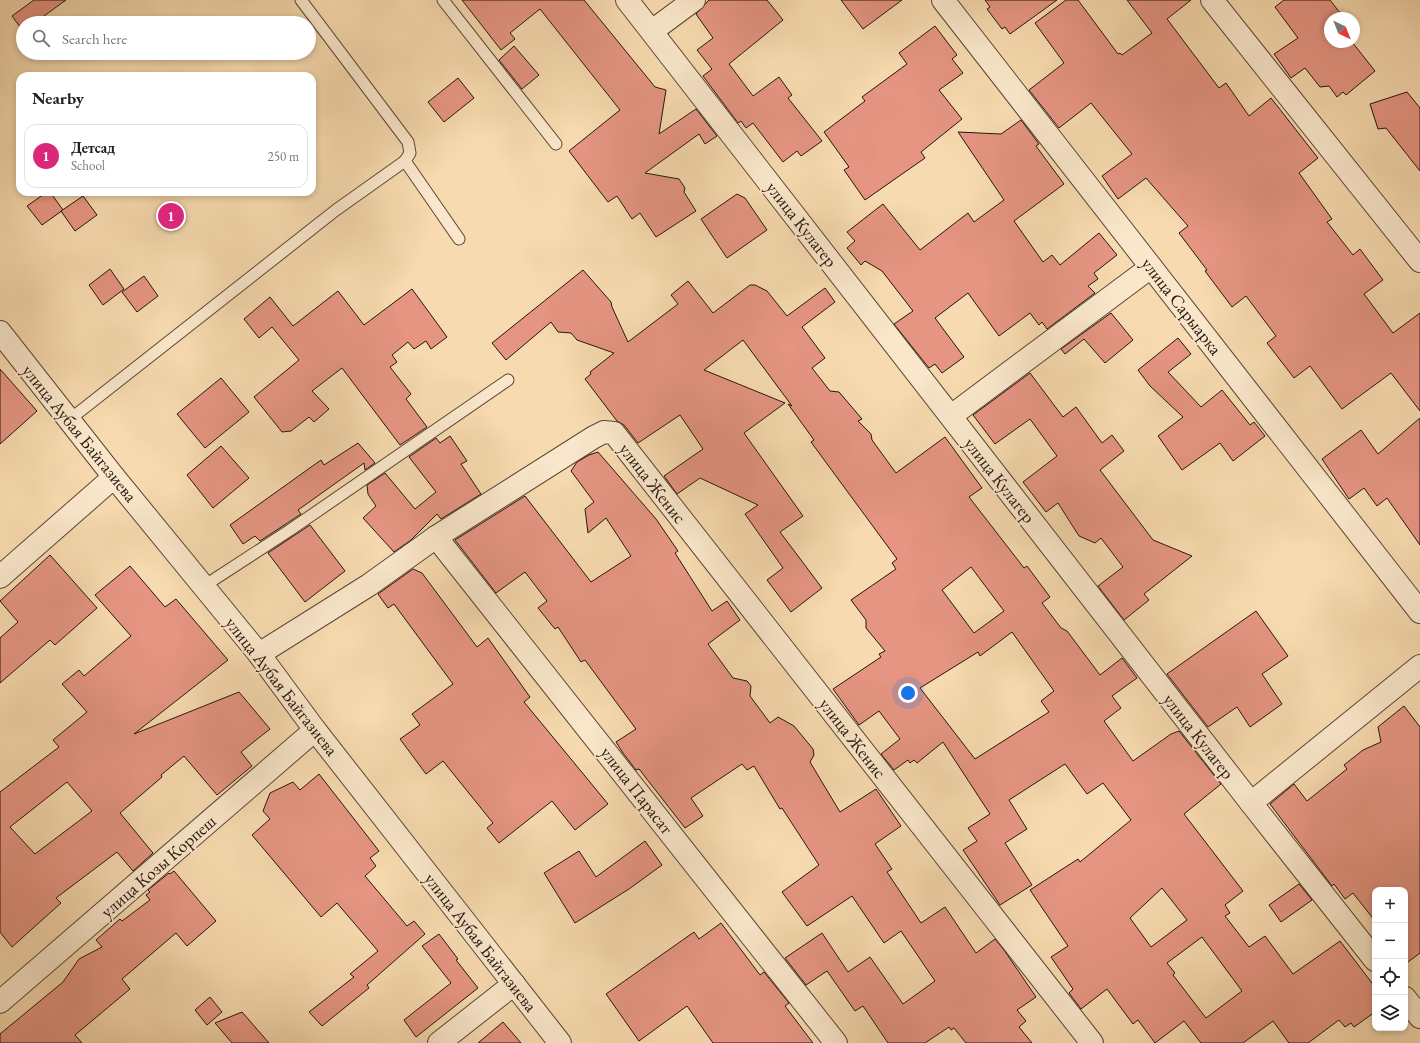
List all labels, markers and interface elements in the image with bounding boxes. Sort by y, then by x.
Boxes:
north arrow [1324,12,1360,48]
search box [16,16,316,60]
icon: search [30,27,52,49]
text: Search here [62,29,127,48]
text: Nearby [32,87,84,109]
text: Детсад [71,138,115,157]
text: 1 [43,148,49,165]
text: 250 m [268,148,299,165]
text: School [71,157,105,174]
street label: улица Кулагер [761,176,843,272]
pin: 1 [158,201,184,231]
street label: улица Сарыарка [1137,252,1228,360]
street label: улица Аубая Байгазиева [17,359,143,507]
street label: улица Кулагер [959,432,1041,528]
street label: улица Женис [614,438,692,528]
street label: улица Аубая Байгазиева [220,612,344,761]
your location [898,683,918,703]
street label: улица Кулагер [1158,688,1240,784]
street label: улица Женис [814,693,892,783]
street label: улица Парасат [595,741,679,839]
street label: улица Козы Корпеш [96,809,221,922]
street label: улица Аубая Байгазиева [419,868,543,1017]
map controls [1372,887,1408,1031]
button: + [1372,887,1408,923]
button: − [1372,923,1408,959]
button: locate [1372,959,1408,995]
button: layers [1372,995,1408,1031]

